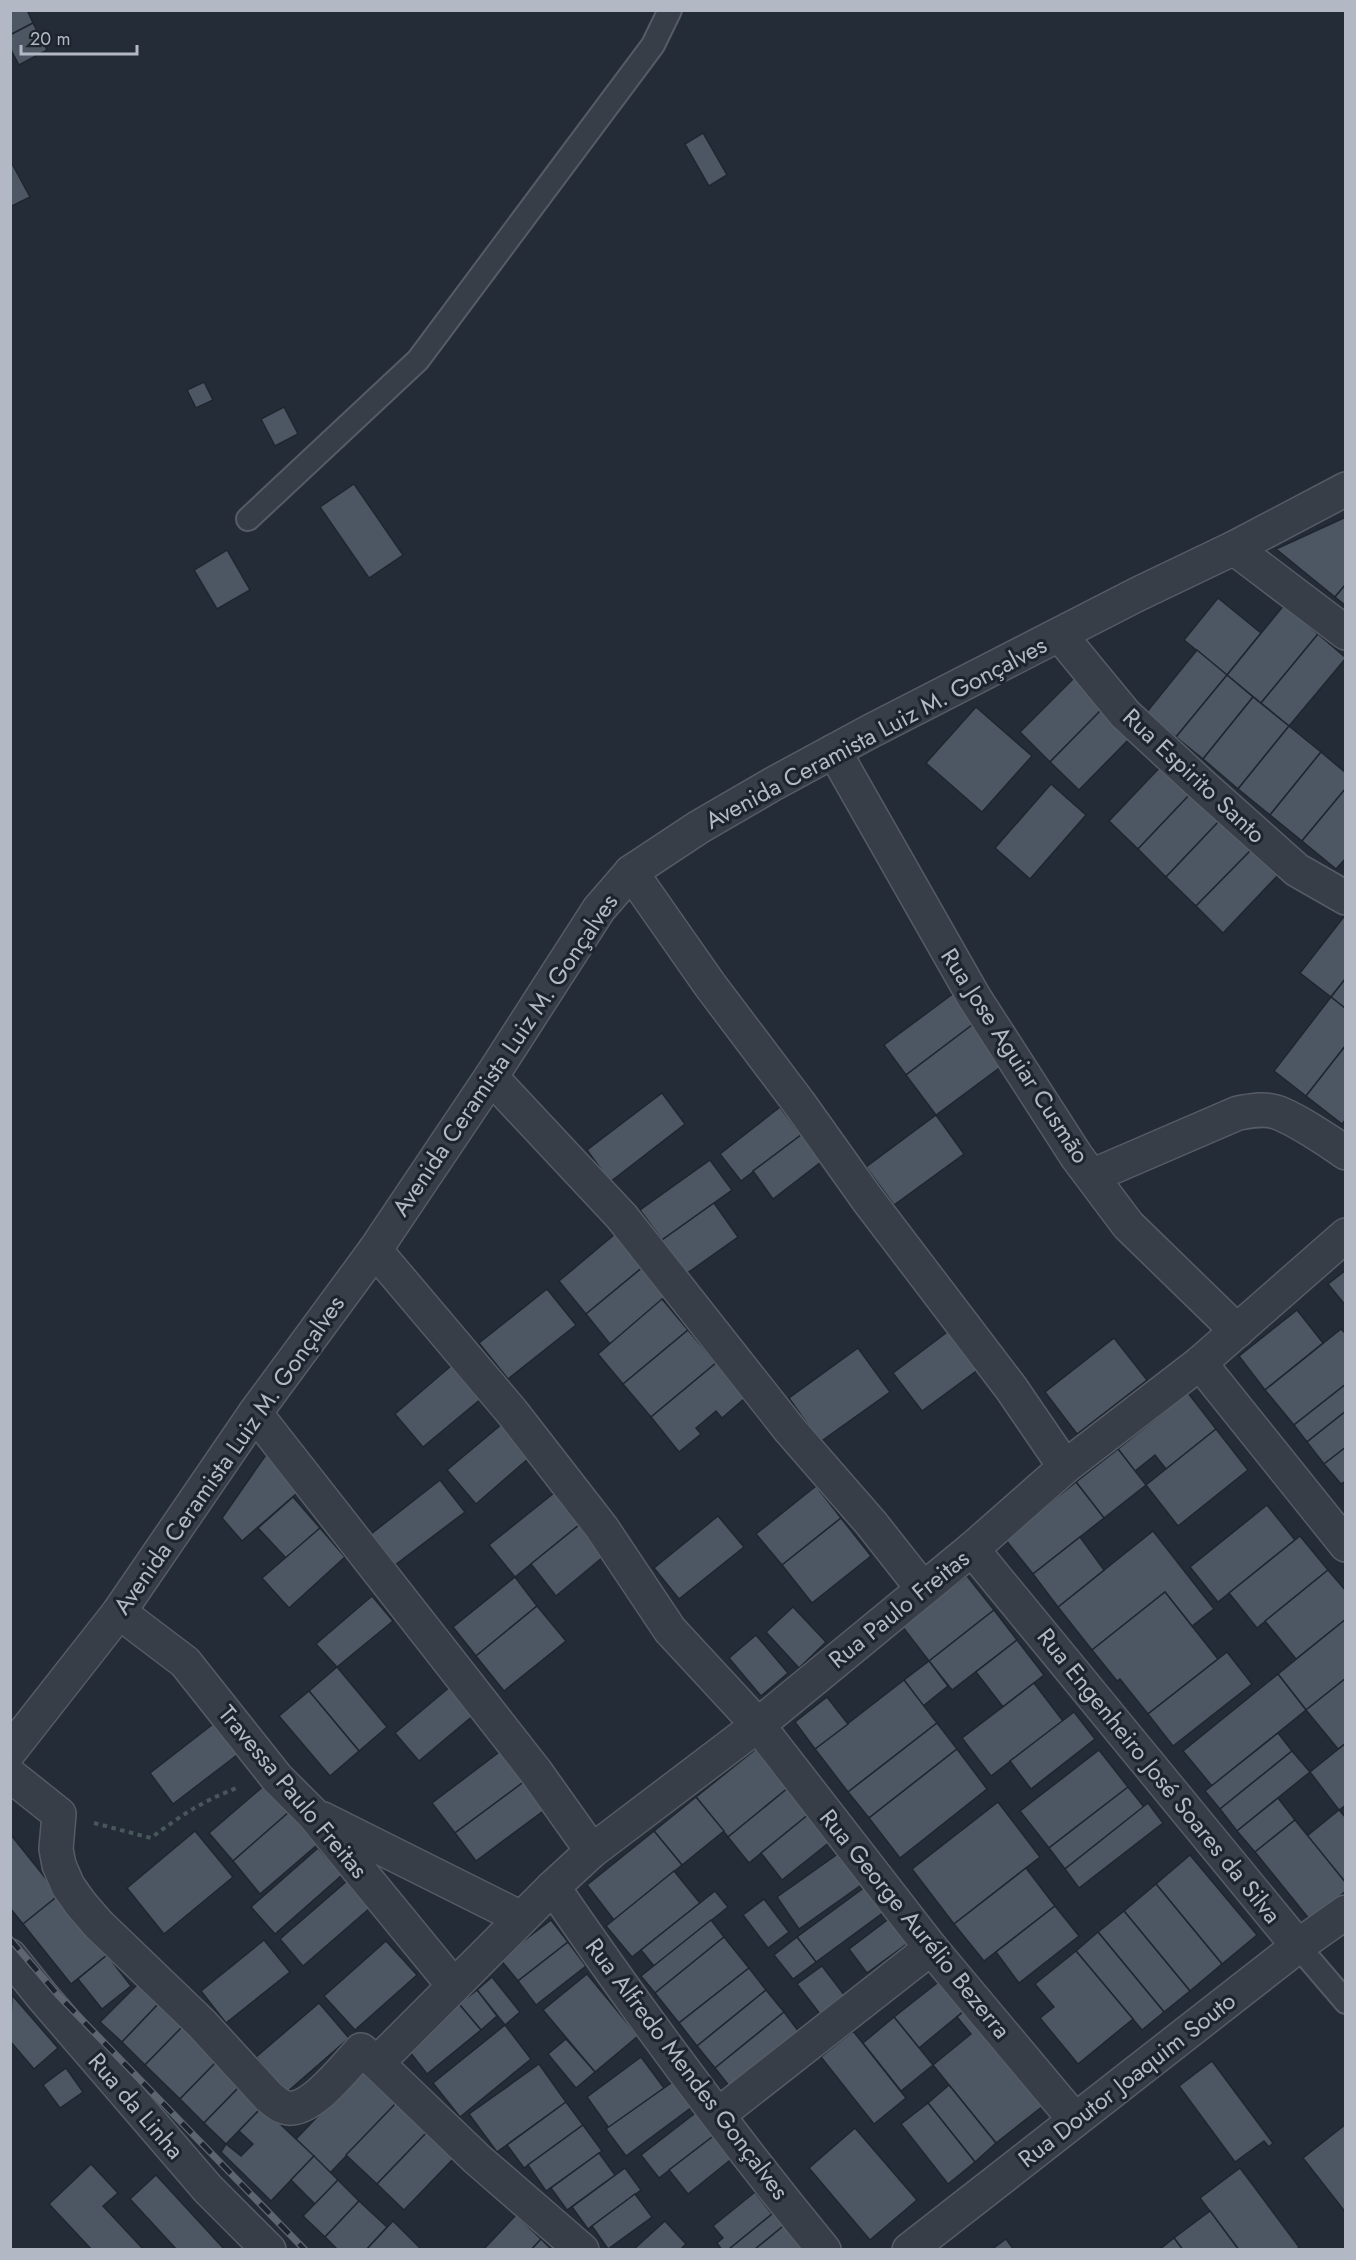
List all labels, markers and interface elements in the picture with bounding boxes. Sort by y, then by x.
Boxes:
scale bar [21,18,136,56]
text: 20 m [30,26,70,52]
street label: Avenida Ceramista Luiz M. Gonçalves [699,627,1053,838]
street label: Rua Espirito Santo [1115,700,1274,851]
street label: Avenida Ceramista Luiz M. Gonçalves [383,886,626,1223]
street label: Rua Jose Aguiar Cusmão [933,941,1098,1170]
street label: Avenida Ceramista Luiz M. Gonçalves [105,1288,353,1621]
street label: Rua Paulo Freitas [821,1541,977,1676]
street label: Rua Engenheiro José Soares da Silva [1029,1620,1290,1931]
street label: Travessa Paulo Freitas [210,1697,377,1886]
street label: Rua George Aurélio Bezerra [812,1801,1019,2046]
street label: Rua Alfredo Mendes Gonçalves [577,1931,798,2207]
street label: Rua Doutor Joaquim Souto [1010,1983,1243,2176]
street label: Rua da Linha [80,2045,193,2167]

